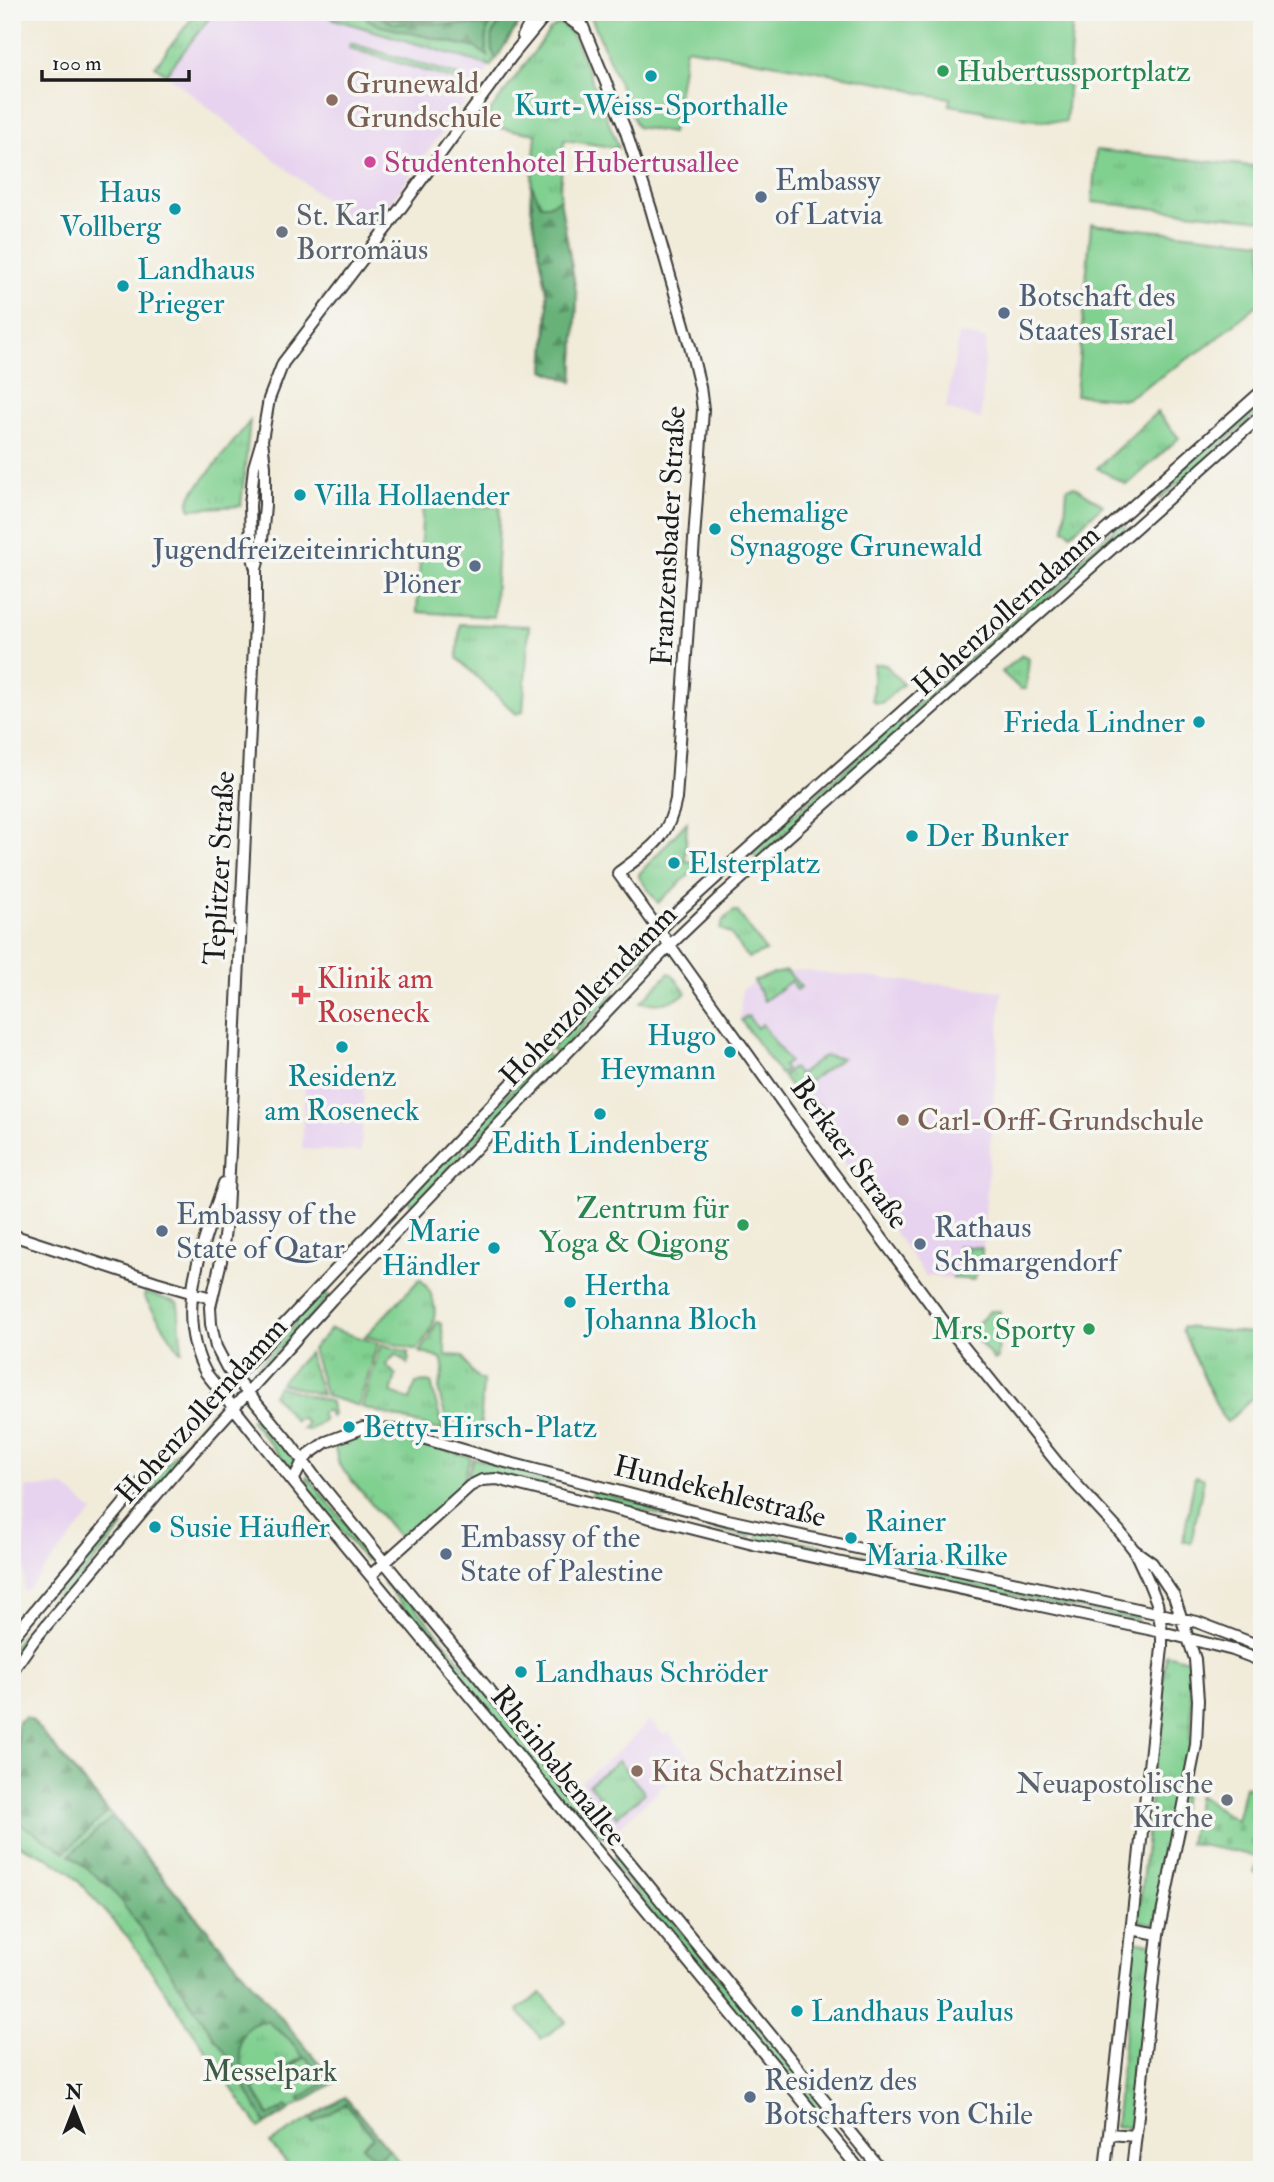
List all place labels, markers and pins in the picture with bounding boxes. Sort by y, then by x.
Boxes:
place label: Hubertussportplatz [957,53,1191,90]
marker: Hubertussportplatz [935,63,951,79]
place label: Grunewald Grundschule [346,65,502,136]
marker: Kurt-Weiss-Sporthalle [643,68,659,84]
place label: Kurt-Weiss-Sporthalle [514,87,788,124]
marker: Grunewald Grundschule [324,92,340,108]
place label: Studentenhotel Hubertusallee [384,144,739,181]
marker: Studentenhotel Hubertusallee [362,154,378,170]
place label: Embassy of Latvia [775,162,883,233]
place label: Haus Vollberg [60,174,162,245]
marker: Embassy of Latvia [753,189,769,205]
place label: St. Karl Borromäus [296,197,428,268]
marker: Haus Vollberg [167,201,183,217]
marker: St. Karl Borromäus [274,224,290,240]
place label: Landhaus Prieger [137,251,255,322]
marker: Landhaus Prieger [115,278,131,294]
place label: Botschaft des Staates Israel [1018,278,1176,349]
marker: Botschaft des Staates Israel [996,305,1012,321]
place label: Villa Hollaender [314,477,510,514]
marker: Villa Hollaender [292,487,308,503]
place label: ehemalige Synagoge Grunewald [729,494,983,565]
marker: ehemalige Synagoge Grunewald [707,521,723,537]
place label: Jugendfreizeiteinrichtung Plöner [151,531,462,602]
marker: Jugendfreizeiteinrichtung Plöner [467,558,483,574]
place label: Frieda Lindner [1003,704,1185,741]
marker: Frieda Lindner [1191,714,1207,730]
place label: Der Bunker [926,818,1069,855]
marker: Der Bunker [904,828,920,844]
place label: Elsterplatz [688,845,820,882]
marker: Elsterplatz [666,855,682,871]
place label: Klinik am Roseneck [317,960,433,1031]
marker: Klinik am Roseneck [291,985,311,1005]
place label: Hugo Heymann [599,1017,716,1088]
marker: Residenz am Roseneck [334,1039,350,1055]
marker: Hugo Heymann [722,1044,738,1060]
place label: Residenz am Roseneck [265,1058,419,1129]
place label: Carl-Orff-Grundschule [917,1102,1204,1139]
marker: Edith Lindenberg [592,1106,608,1122]
marker: Carl-Orff-Grundschule [895,1112,911,1128]
place label: Edith Lindenberg [492,1125,710,1162]
place label: Zentrum für Yoga & Qigong [539,1190,730,1261]
place label: Embassy of the State of Qatar [176,1196,356,1267]
place label: Rathaus Schmargendorf [934,1209,1122,1280]
place label: Marie Händler [382,1213,480,1284]
marker: Zentrum für Yoga & Qigong [735,1217,751,1233]
marker: Embassy of the State of Qatar [154,1223,170,1239]
marker: Rathaus Schmargendorf [912,1236,928,1252]
marker: Marie Händler [486,1240,502,1256]
place label: Hertha Johanna Bloch [583,1267,757,1338]
marker: Hertha Johanna Bloch [562,1294,578,1310]
place label: Mrs. Sporty [932,1311,1076,1348]
marker: Mrs. Sporty [1081,1321,1097,1337]
place label: Betty-Hirsch-Platz [363,1409,597,1446]
marker: Betty-Hirsch-Platz [341,1419,357,1435]
place label: Rainer Maria Rilke [865,1503,1008,1574]
place label: Susie Häufler [169,1509,330,1546]
marker: Susie Häufler [147,1519,163,1535]
place label: Embassy of the State of Palestine [460,1519,663,1590]
marker: Rainer Maria Rilke [843,1530,859,1546]
marker: Embassy of the State of Palestine [438,1546,454,1562]
place label: Landhaus Schröder [535,1654,768,1691]
marker: Landhaus Schröder [513,1664,529,1680]
place label: Kita Schatzinsel [651,1753,843,1790]
marker: Kita Schatzinsel [629,1763,645,1779]
place label: Neuapostolische Kirche [1016,1765,1213,1836]
marker: Neuapostolische Kirche [1219,1792,1235,1808]
place label: Landhaus Paulus [811,1993,1014,2030]
marker: Landhaus Paulus [789,2003,805,2019]
place label: Residenz des Botschafters von Chile [764,2062,1033,2133]
marker: Residenz des Botschafters von Chile [742,2089,758,2105]

